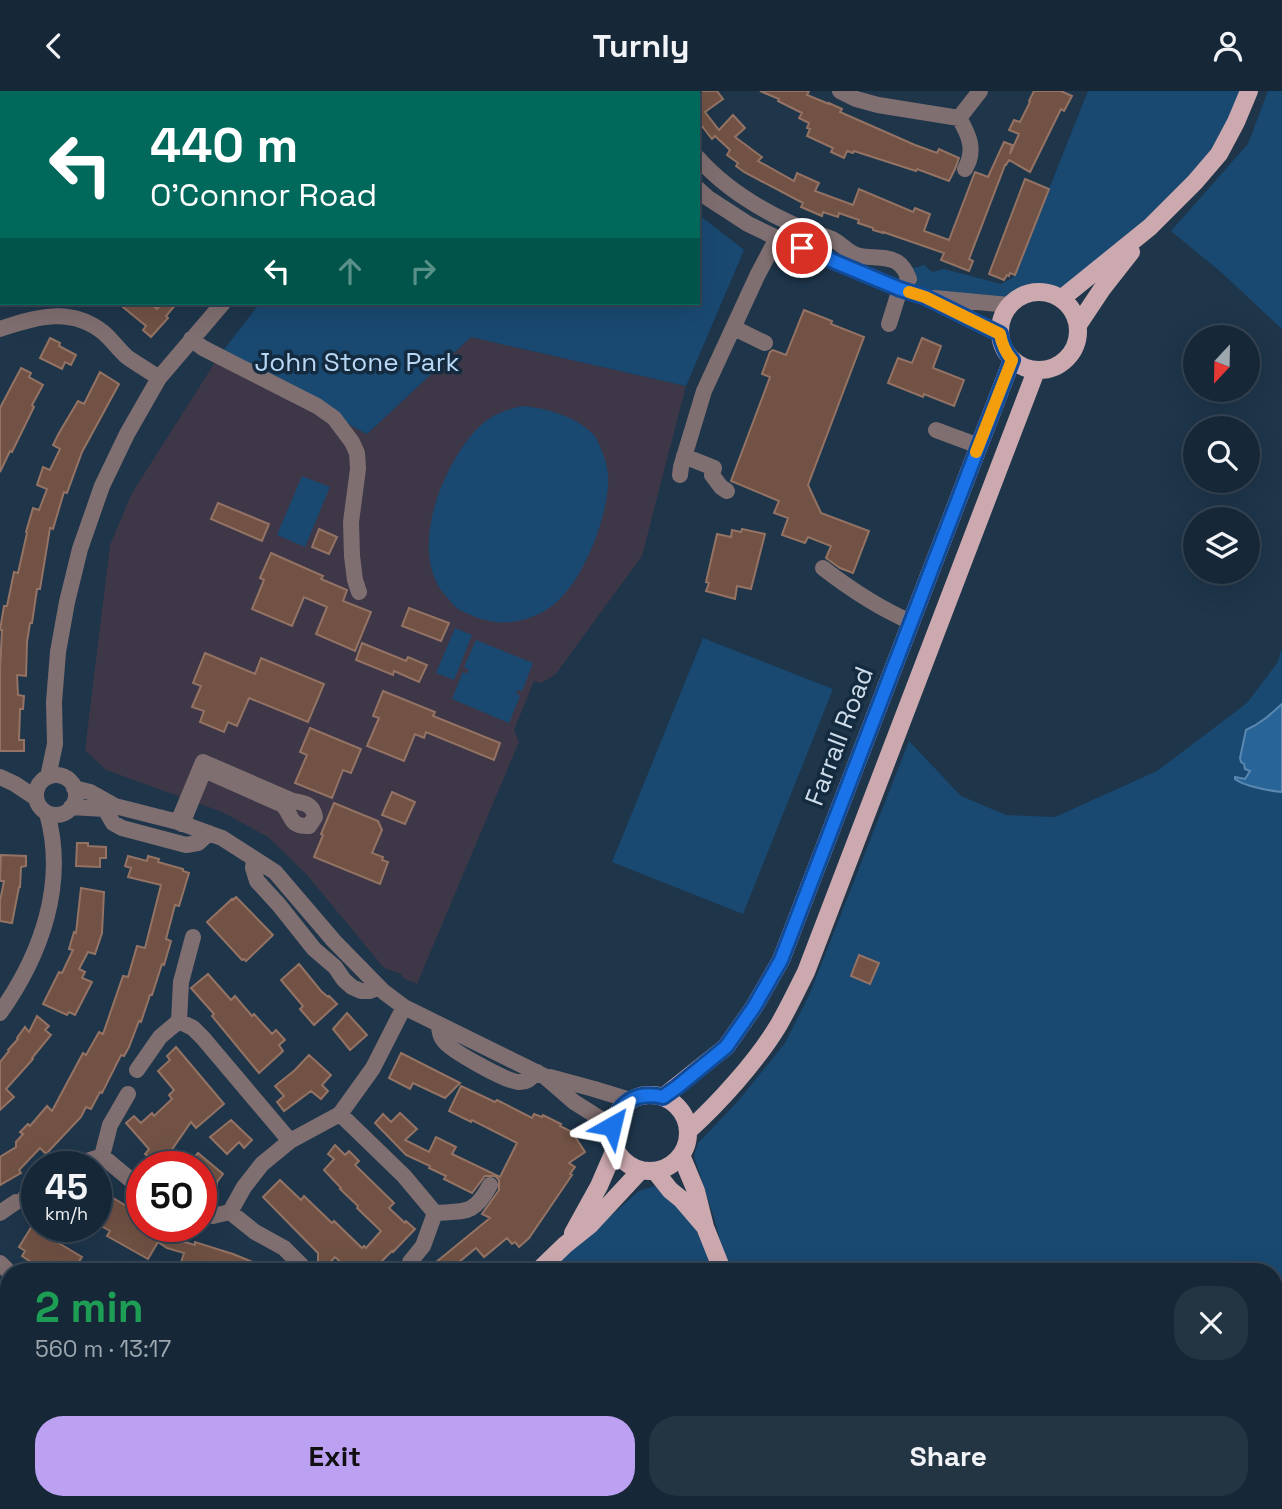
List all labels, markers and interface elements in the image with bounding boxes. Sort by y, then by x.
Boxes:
text: Turnly [593,26,689,66]
icon: back [35,27,73,65]
icon: person [1209,27,1247,65]
text: 440 m [150,114,298,176]
icon: left [35,119,126,210]
text: O'Connor Road [150,175,377,215]
pin [772,218,832,278]
icon: arrive [783,229,821,267]
icon: left [258,252,296,290]
icon: ahead [331,252,369,290]
icon: right [404,252,442,290]
north arrow [1183,325,1260,403]
map controls [1183,325,1260,584]
park label: John Stone Park [255,345,459,379]
button: search [1183,416,1260,493]
button: layers [1183,507,1260,584]
street label: Farrall Road [797,662,881,810]
position arrow [575,1089,649,1163]
speed limit sign: 50 [126,1151,217,1242]
text: 45 [45,1165,88,1209]
text: km/h [45,1202,88,1225]
text: 2 min [35,1281,144,1334]
button: close [1174,1286,1248,1360]
text: 560 m · 13:17 [35,1334,171,1364]
button: Exit [35,1416,635,1496]
button: Share [649,1416,1248,1496]

